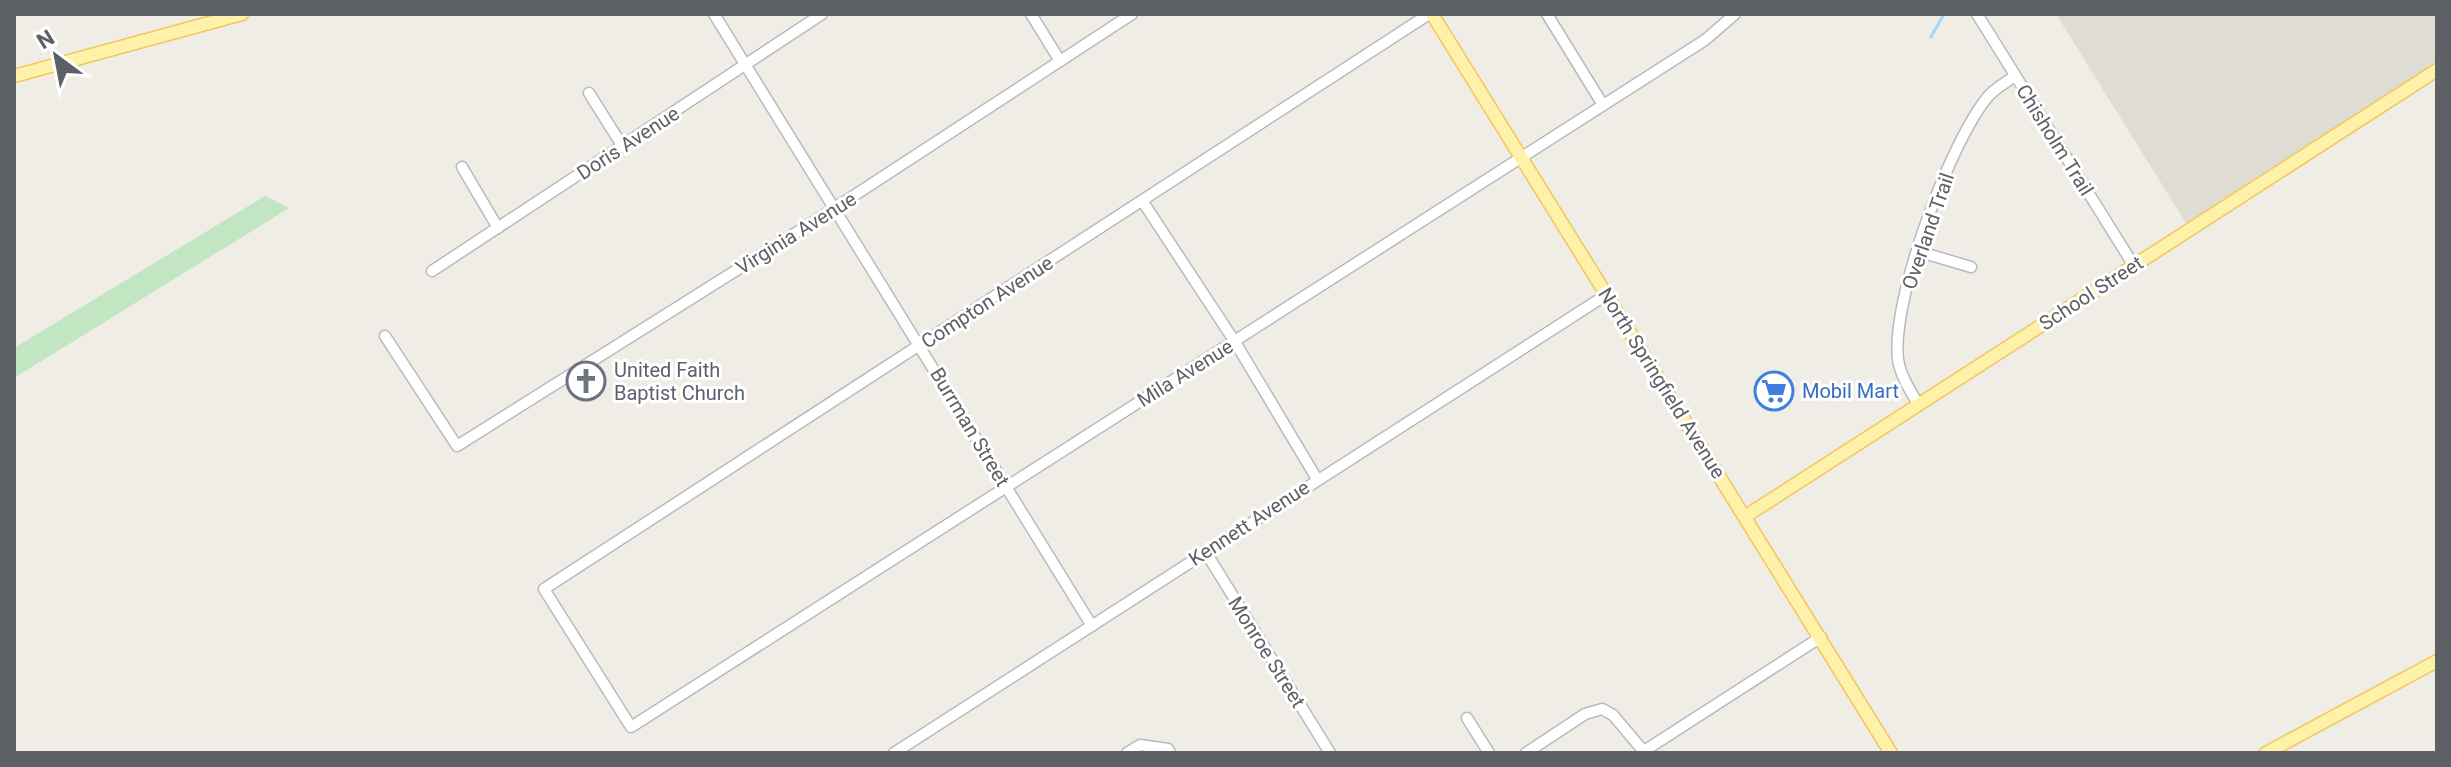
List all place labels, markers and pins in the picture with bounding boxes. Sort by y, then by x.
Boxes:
place label: United Faith Baptist Church [614,358,745,405]
church icon: United Faith Baptist Church [565,360,607,402]
supermarket icon: Mobil Mart [1753,370,1795,412]
place label: Mobil Mart [1802,379,1899,403]

